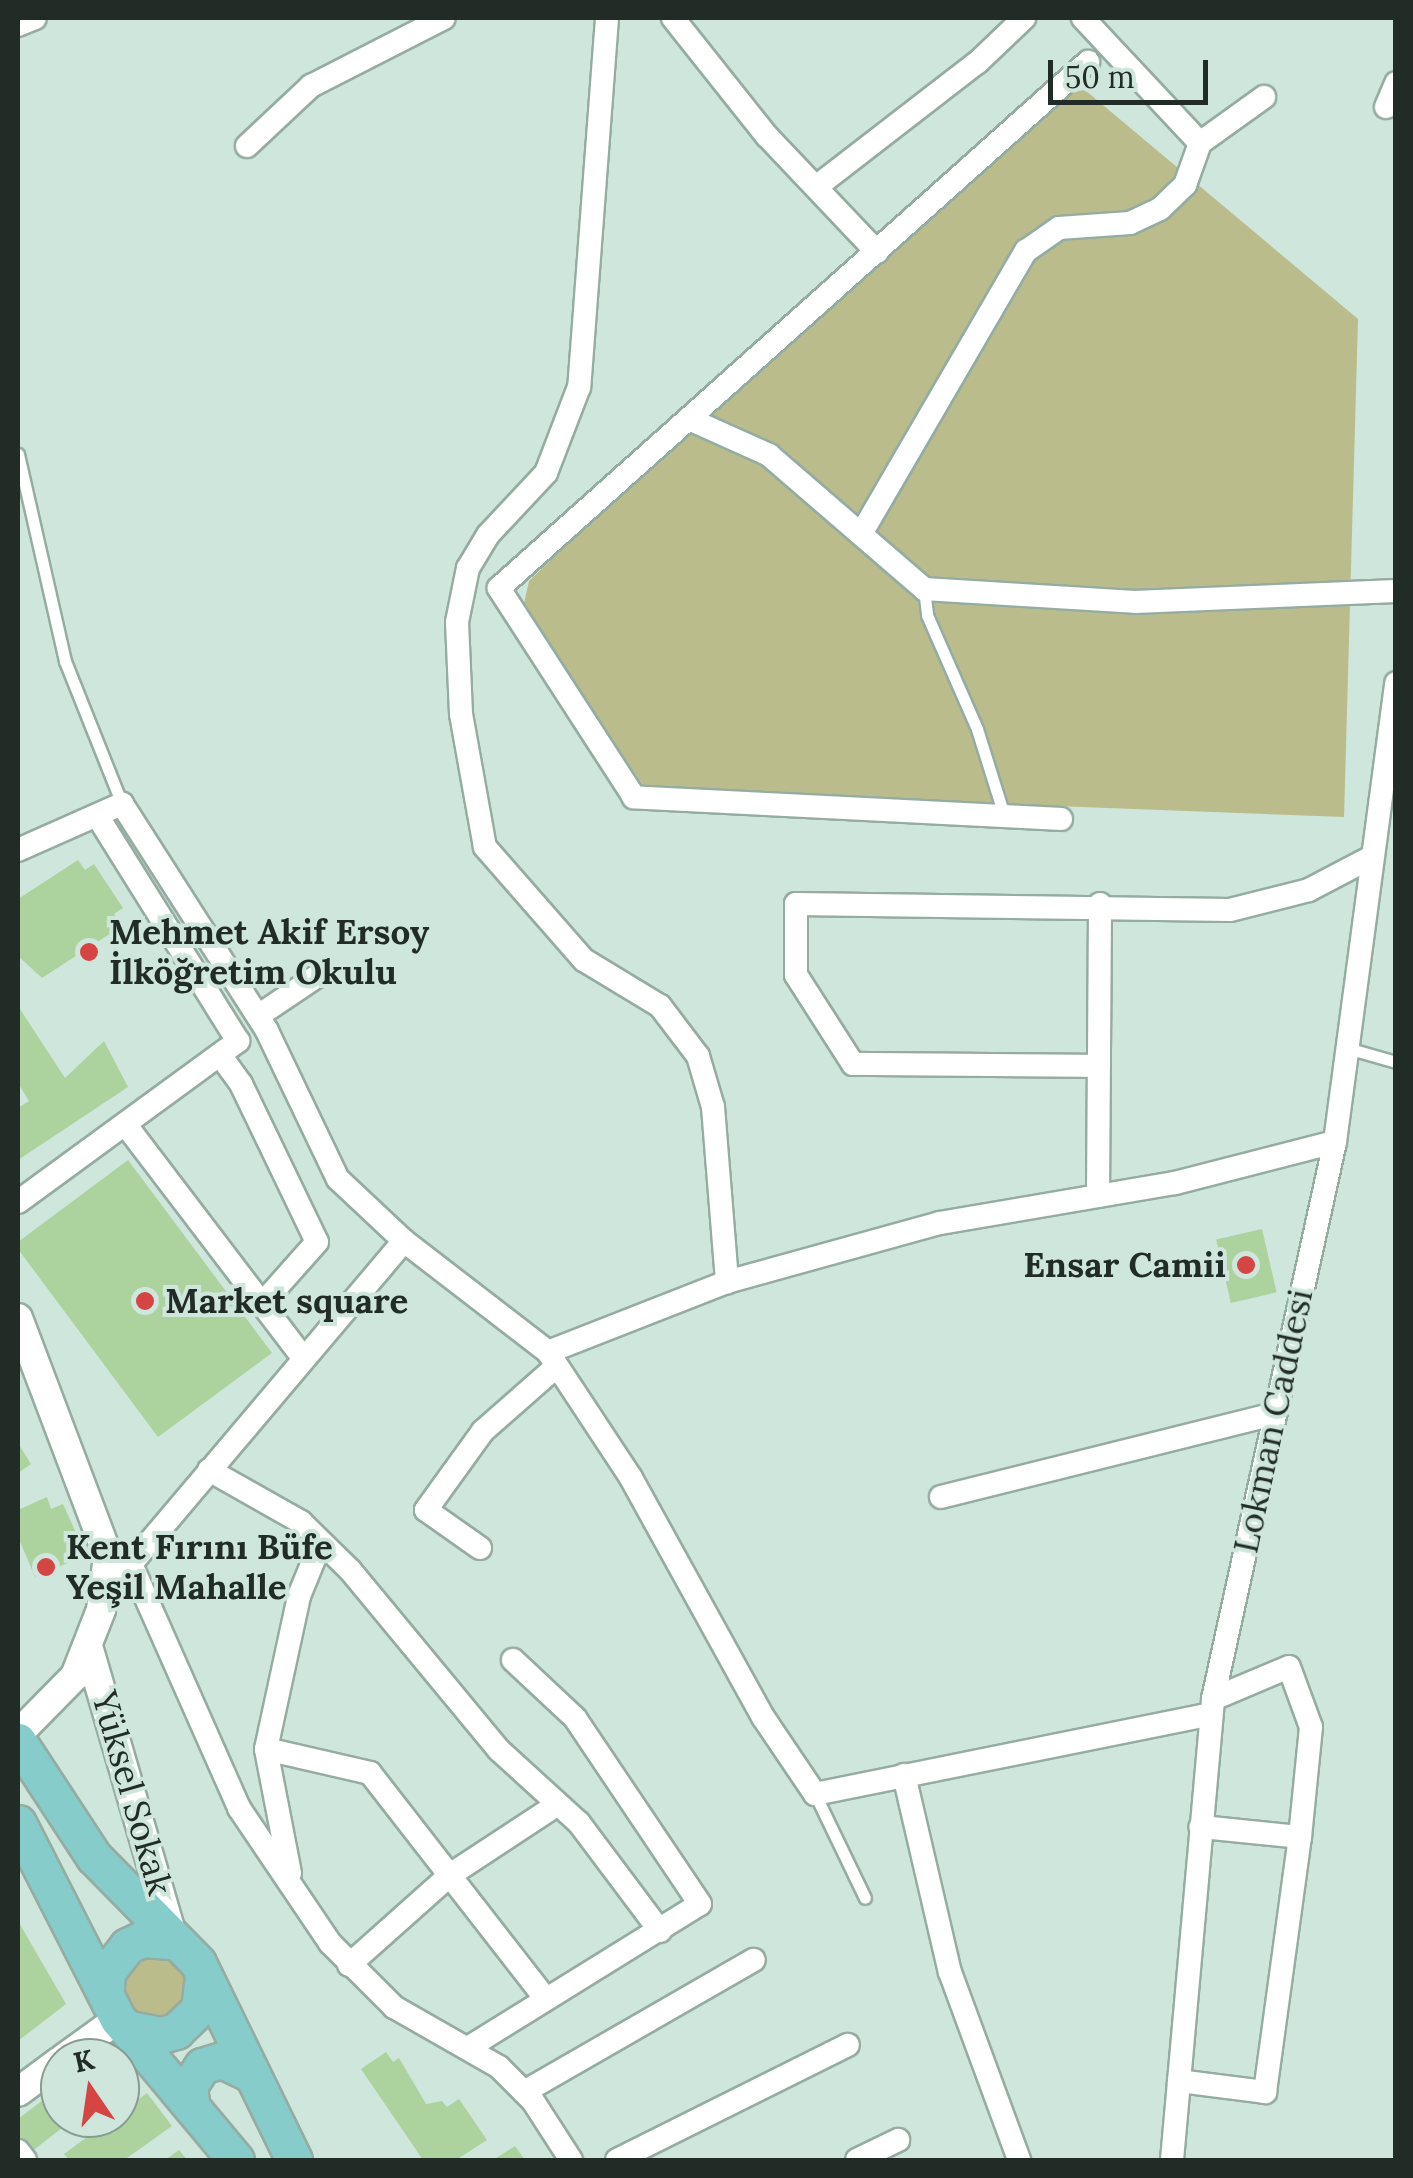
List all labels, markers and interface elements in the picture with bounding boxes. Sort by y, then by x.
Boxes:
scale bar [1053,40,1213,102]
text: 50 m [1065,58,1135,96]
place label: Mehmet Akif Ersoy İlköğretim Okulu [109,911,429,993]
marker: Mehmet Akif Ersoy İlköğretim Okulu [78,941,100,963]
place label: Ensar Camii [1023,1244,1226,1286]
marker: Ensar Camii [1235,1254,1257,1276]
place label: Market square [165,1280,408,1322]
street label: Lokman Caddesi [1225,1285,1321,1557]
marker: Market square [134,1290,156,1312]
place label: Kent Fırını Büfe Yeşil Mahalle [66,1526,333,1608]
marker: Kent Fırını Büfe Yeşil Mahalle [35,1556,57,1578]
street label: Yüksel Sokak [83,1686,181,1900]
north arrow [40,2038,140,2138]
text: K [70,2041,97,2080]

